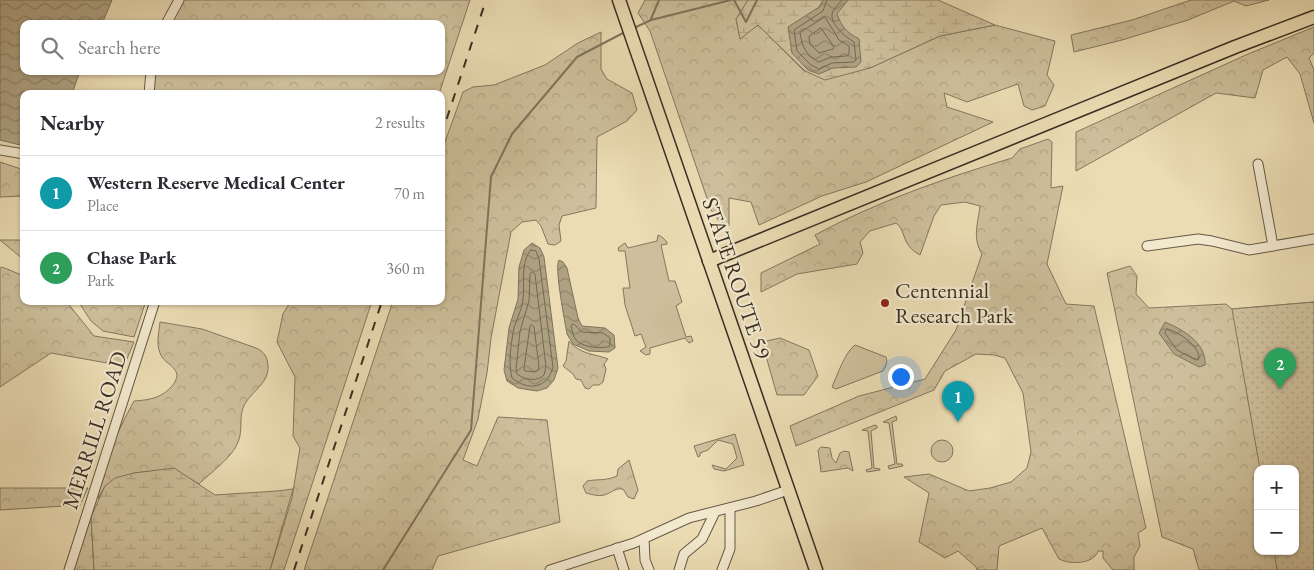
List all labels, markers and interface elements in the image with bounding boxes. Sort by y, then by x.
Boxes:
search box [20,20,445,75]
icon: search [38,34,66,62]
text: Search here [78,35,160,60]
text: Nearby [40,109,104,136]
text: 2 results [375,112,425,133]
text: Western Reserve Medical Center [87,170,345,195]
text: 1 [52,183,60,204]
text: 70 m [394,183,425,204]
street label: STATE ROUTE 59 [695,193,778,363]
text: Place [87,195,119,216]
text: Chase Park [87,245,176,270]
text: 2 [52,258,60,279]
text: 360 m [386,258,425,279]
text: Park [87,270,114,291]
place label: Centennial Research Park [895,276,1014,330]
marker: Centennial Research Park [879,297,891,309]
street label: MERRILL ROAD [55,347,134,513]
pin: 2 [1264,348,1296,389]
your location [888,364,914,390]
pin: 1 [942,381,974,422]
map controls [1254,465,1299,555]
button: + [1254,465,1299,510]
button: − [1254,510,1299,555]

